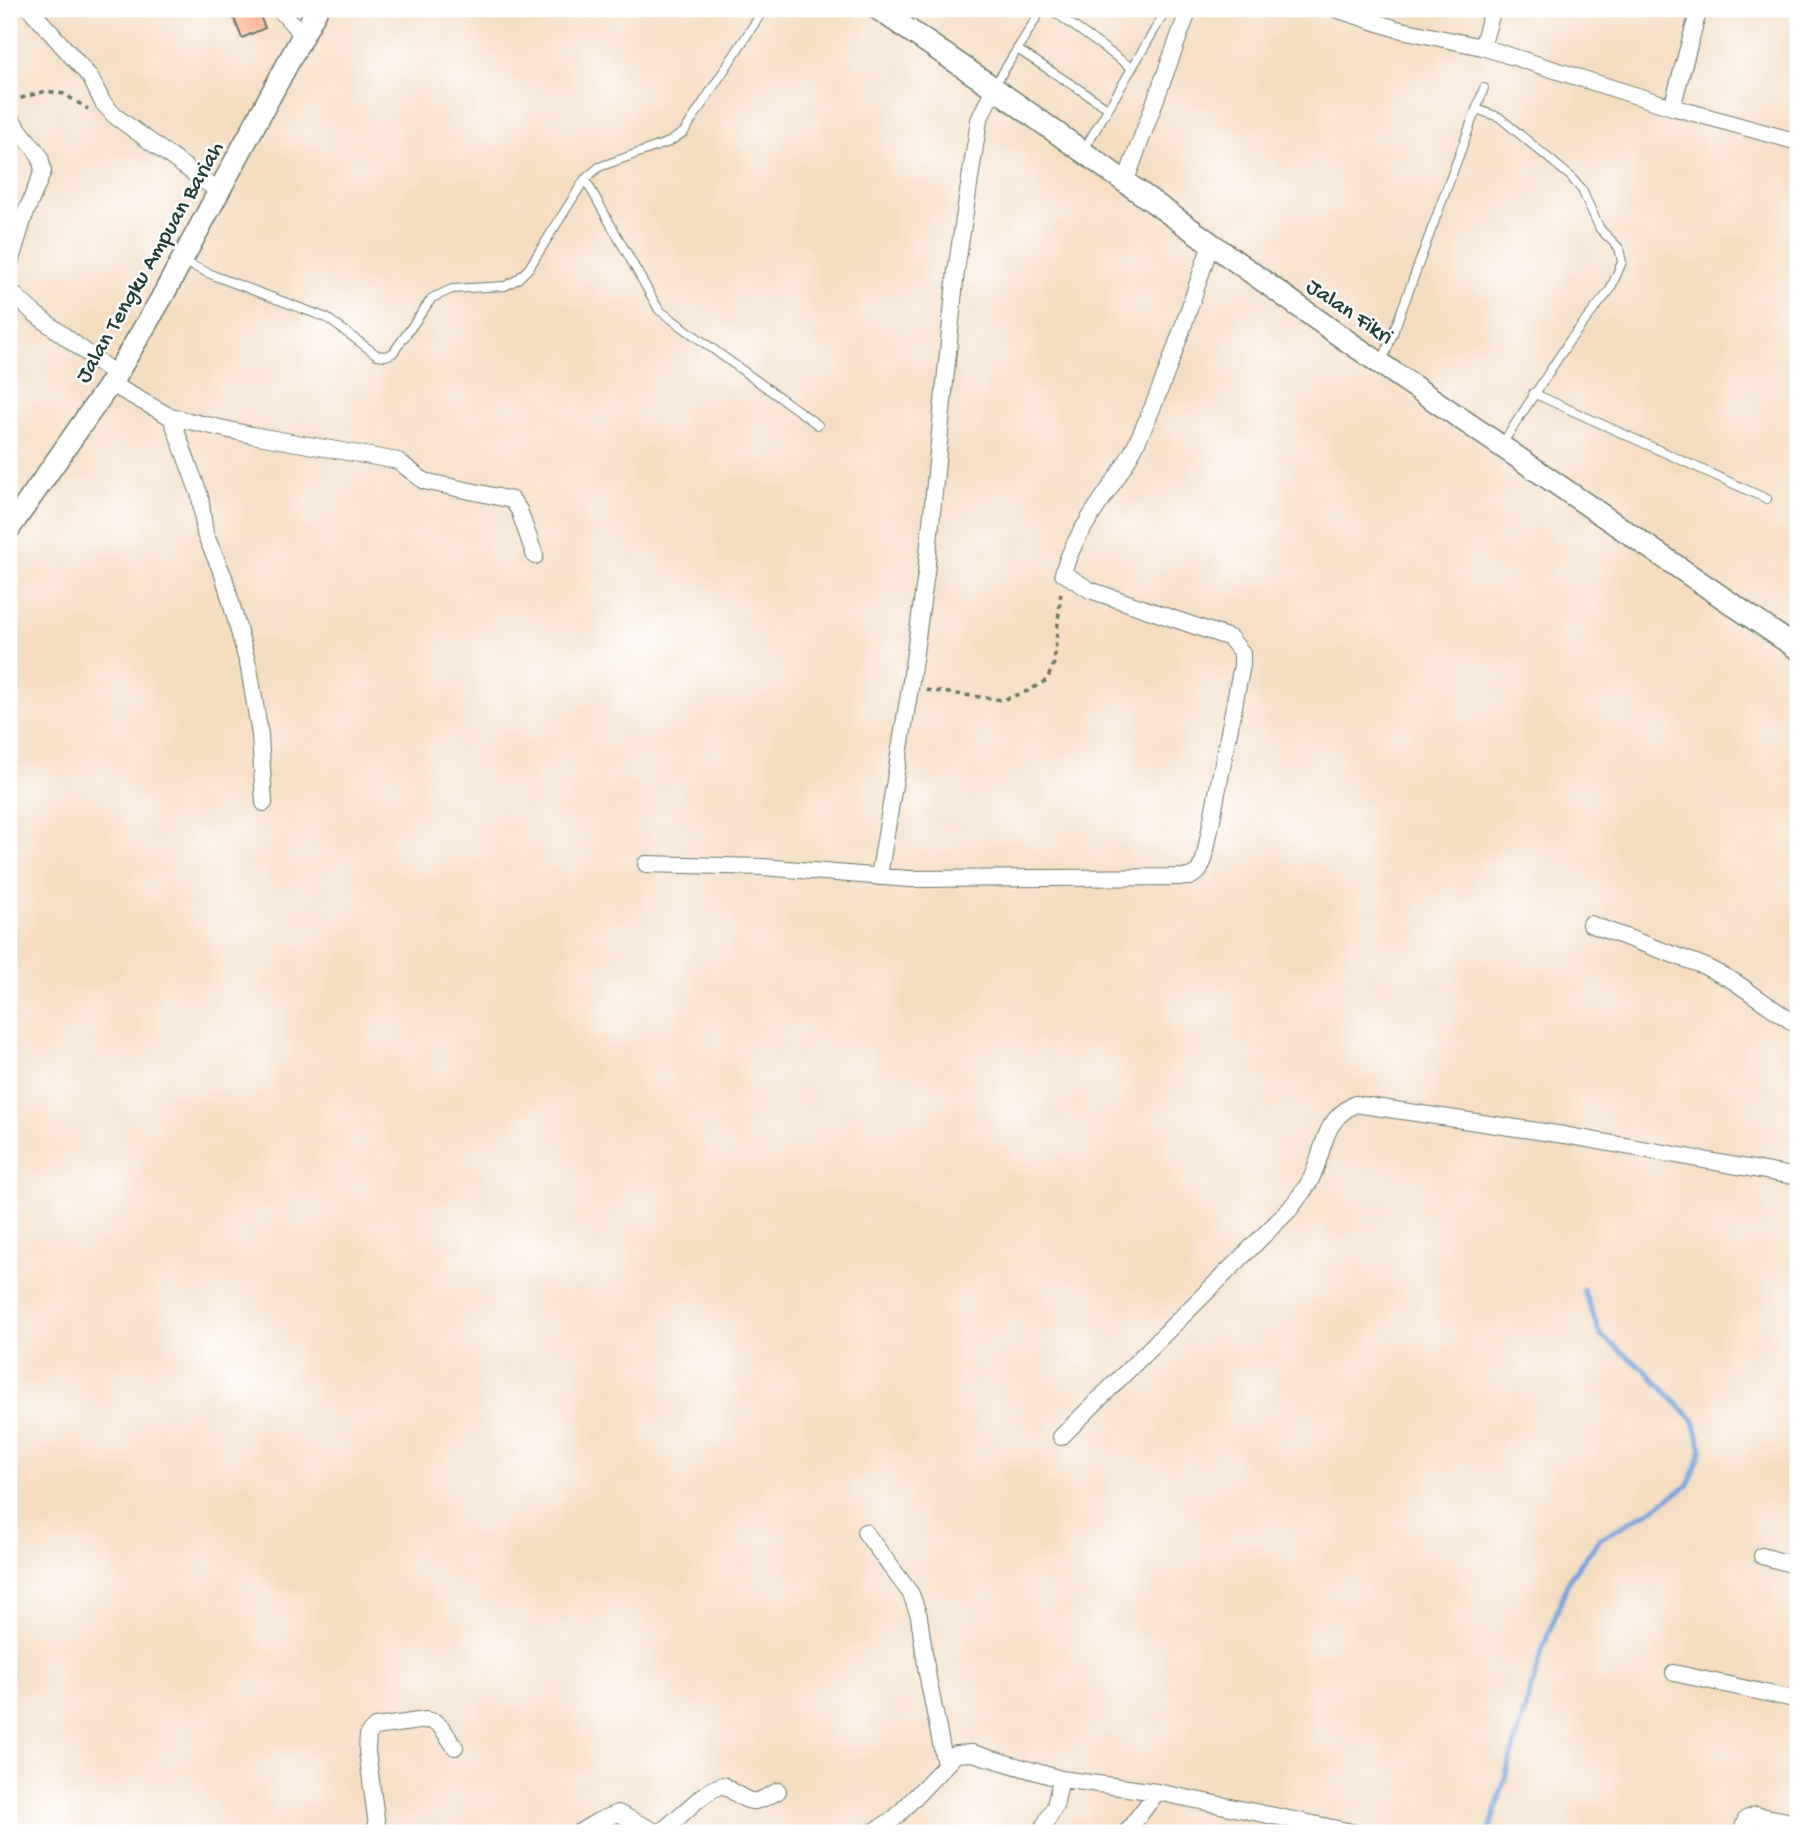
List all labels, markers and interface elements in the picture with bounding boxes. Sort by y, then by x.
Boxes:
street label: Jalan Tengku Ampuan Bariah [71,137,231,388]
street label: Jalan Fikri [1300,274,1398,352]

